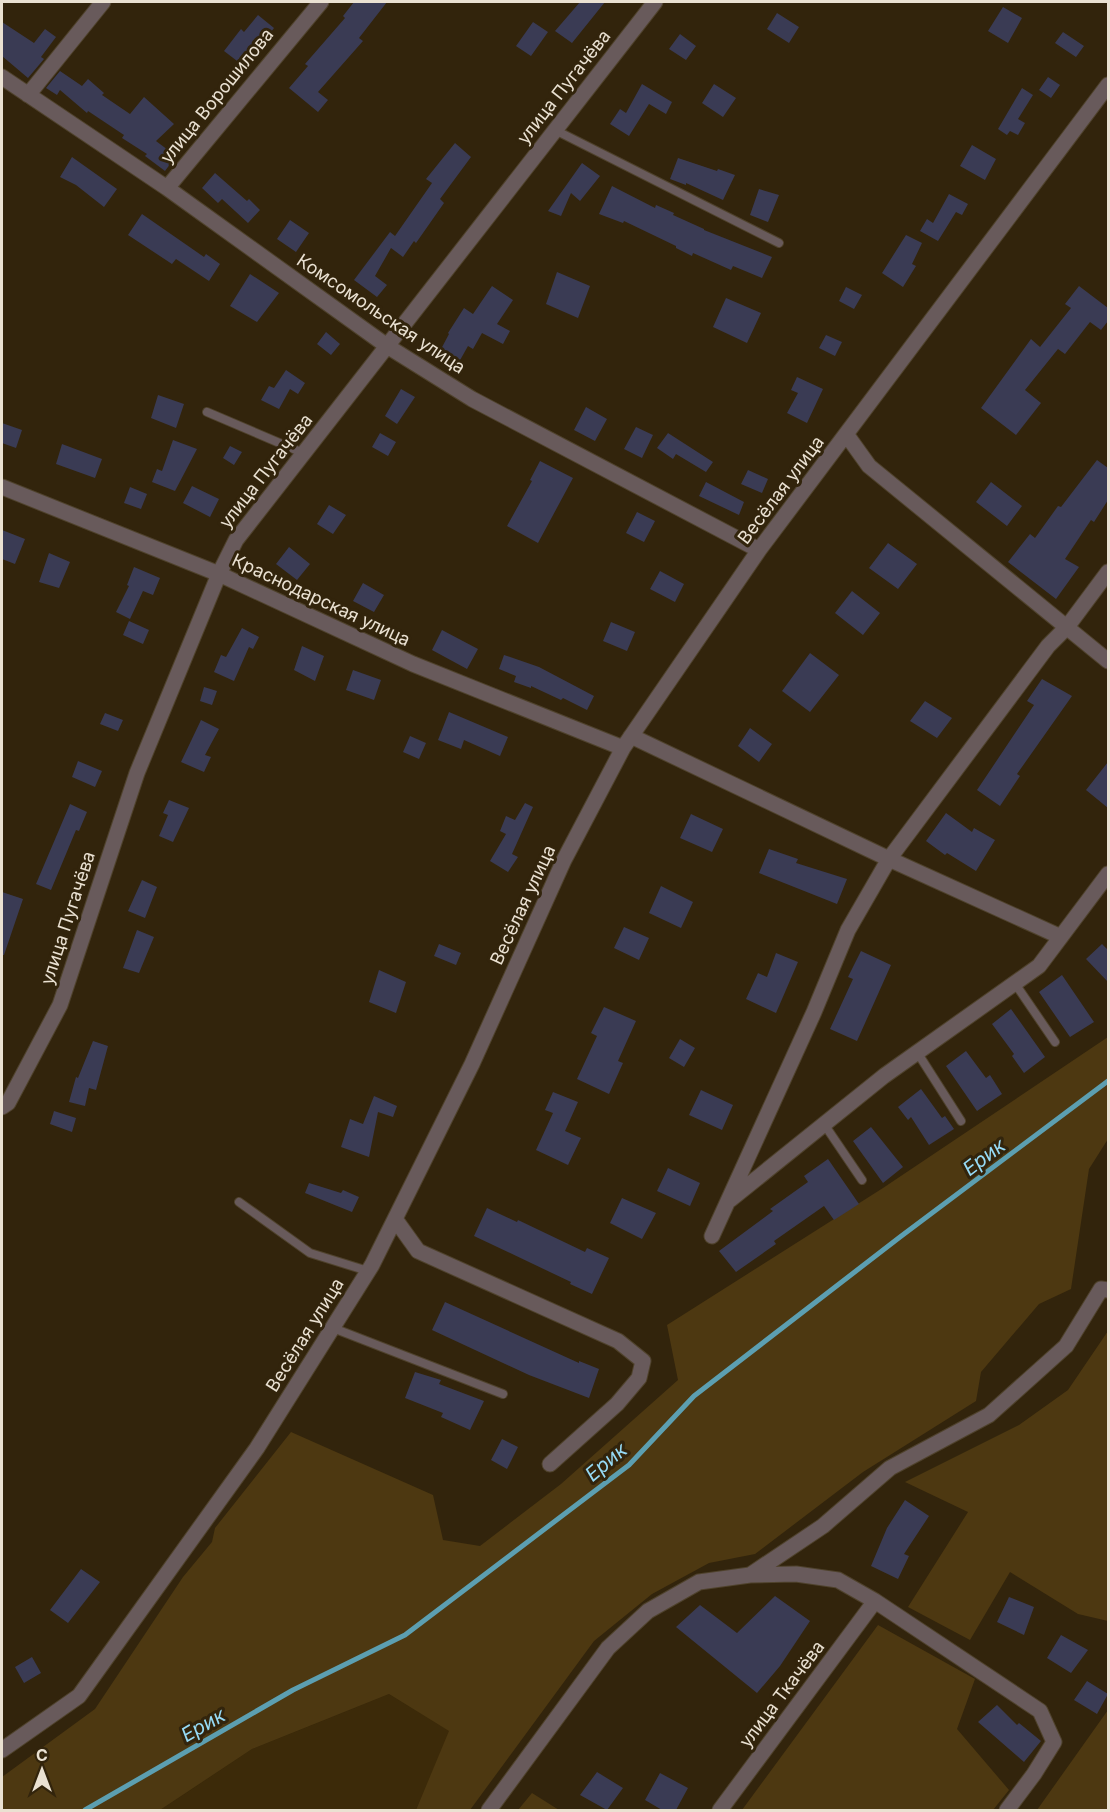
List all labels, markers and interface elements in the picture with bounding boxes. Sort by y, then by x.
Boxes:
street label: улица Ворошилова [156,24,277,167]
street label: улица Пугачёва [513,25,615,148]
street label: Комсомольская улица [293,249,469,378]
street label: улица Пугачёва [215,409,317,532]
street label: Весёлая улица [733,432,828,548]
street label: Краснодарская улица [229,549,414,650]
street label: Весёлая улица [486,842,559,968]
street label: улица Пугачёва [36,849,99,987]
water label: Ерик [958,1133,1011,1181]
street label: Весёлая улица [261,1274,348,1395]
water label: Ерик [580,1437,633,1486]
street label: улица Ткачёва [735,1636,828,1751]
water label: Ерик [177,1702,230,1747]
north arrow [12,1740,72,1800]
text: С [36,1745,48,1765]

